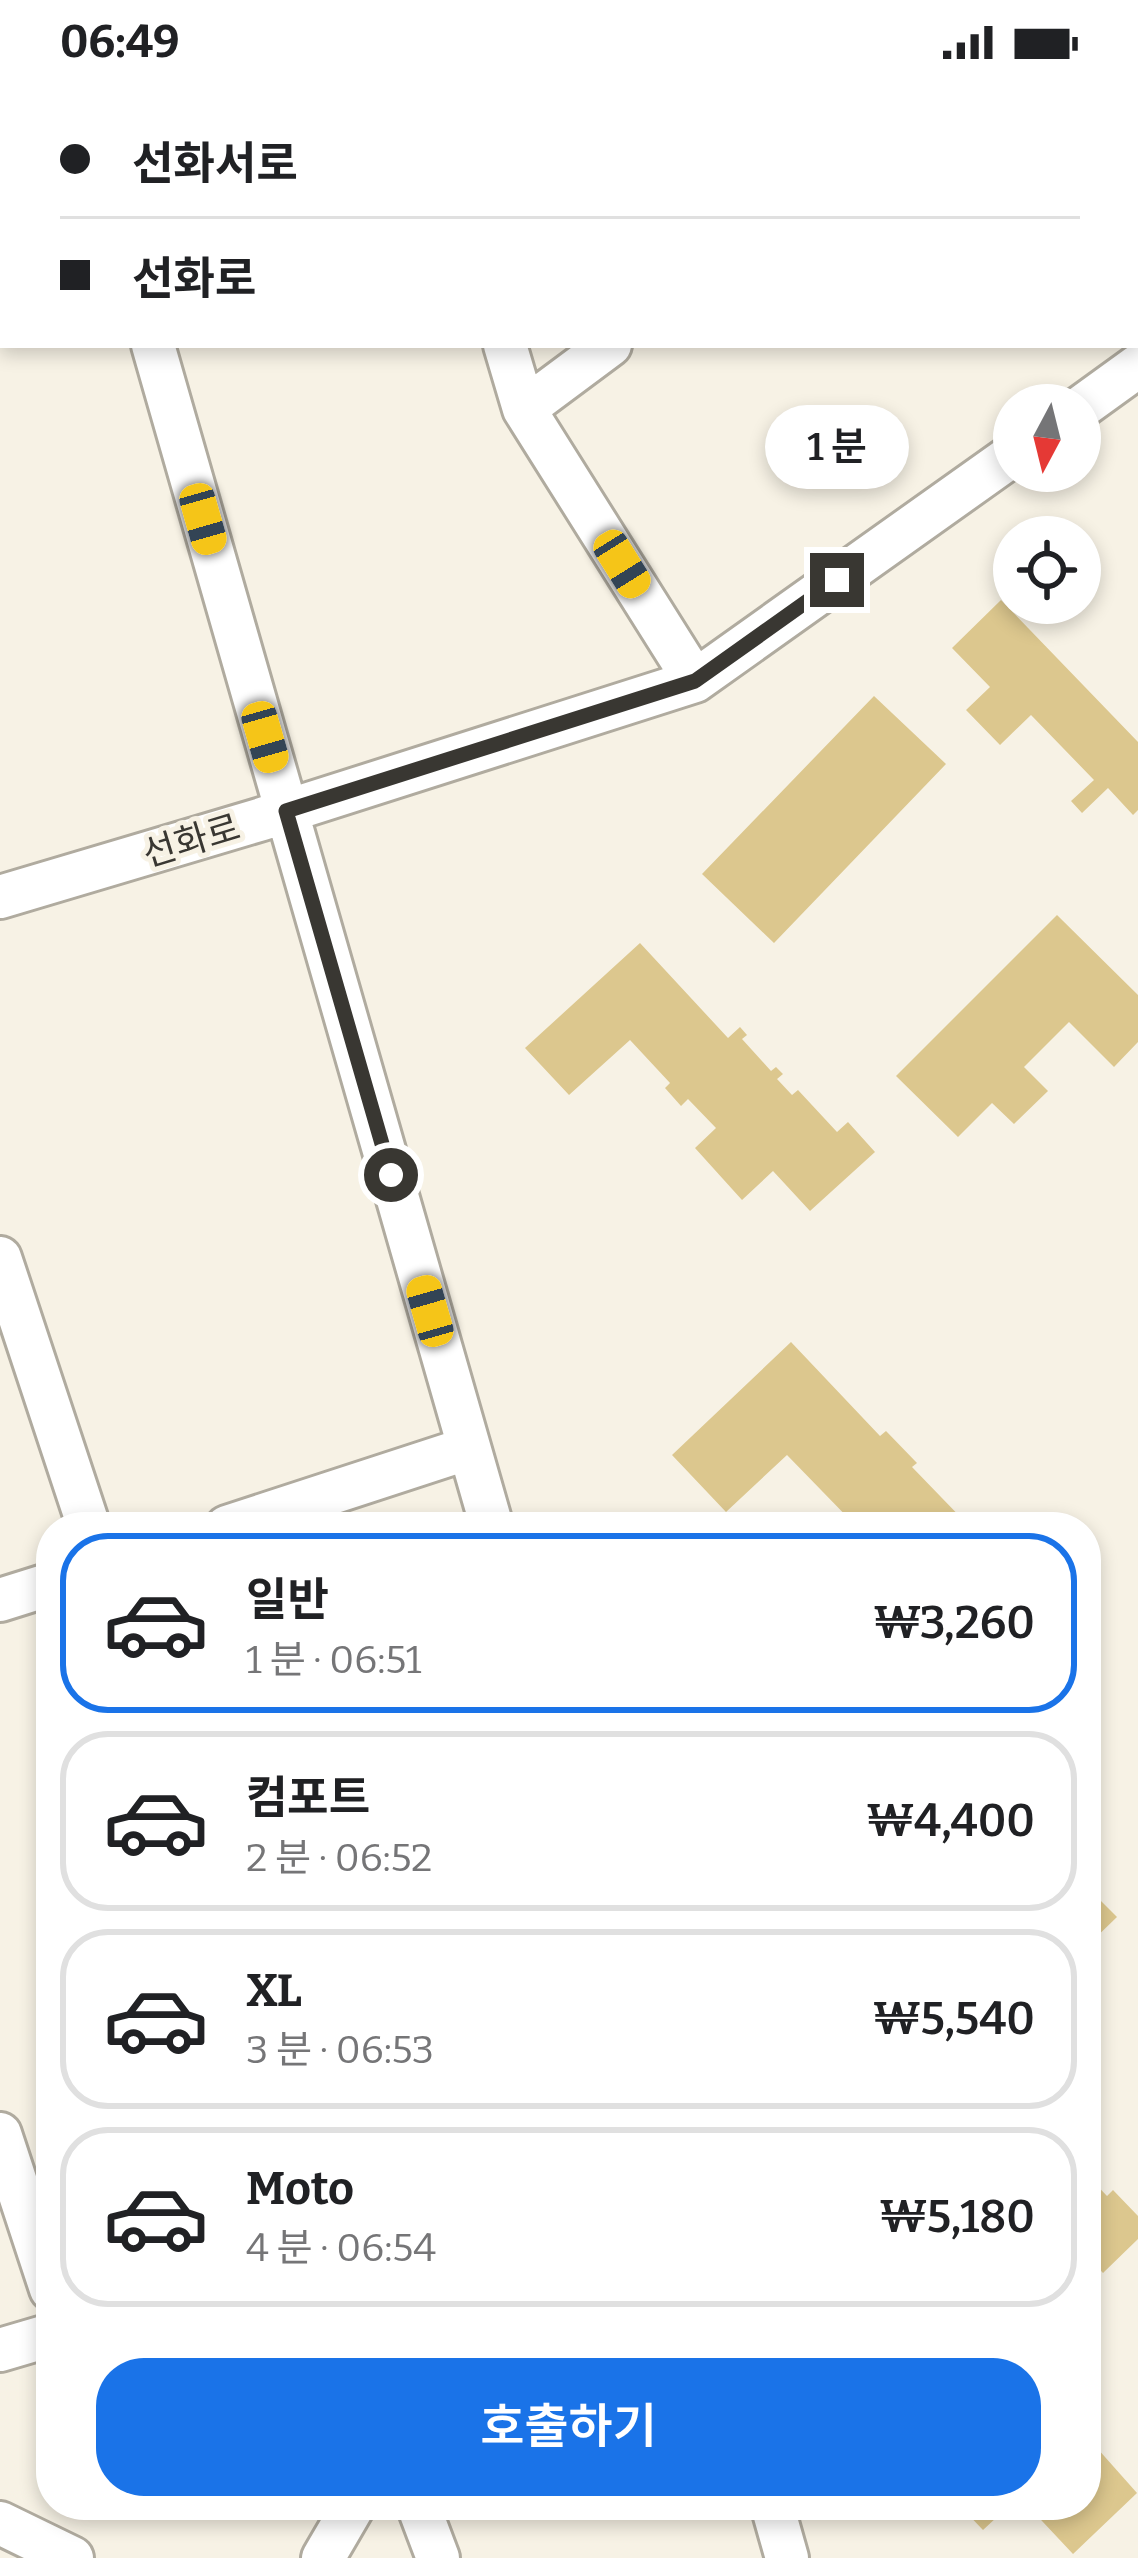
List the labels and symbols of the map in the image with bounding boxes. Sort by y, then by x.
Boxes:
north arrow [993,384,1101,492]
callout: 1 분 [765,406,909,490]
car [176,479,230,559]
car [588,524,656,604]
route end [810,553,864,607]
car [238,697,292,777]
street label: 선화로 [137,805,245,877]
route start [364,1148,418,1202]
car [403,1271,457,1351]

